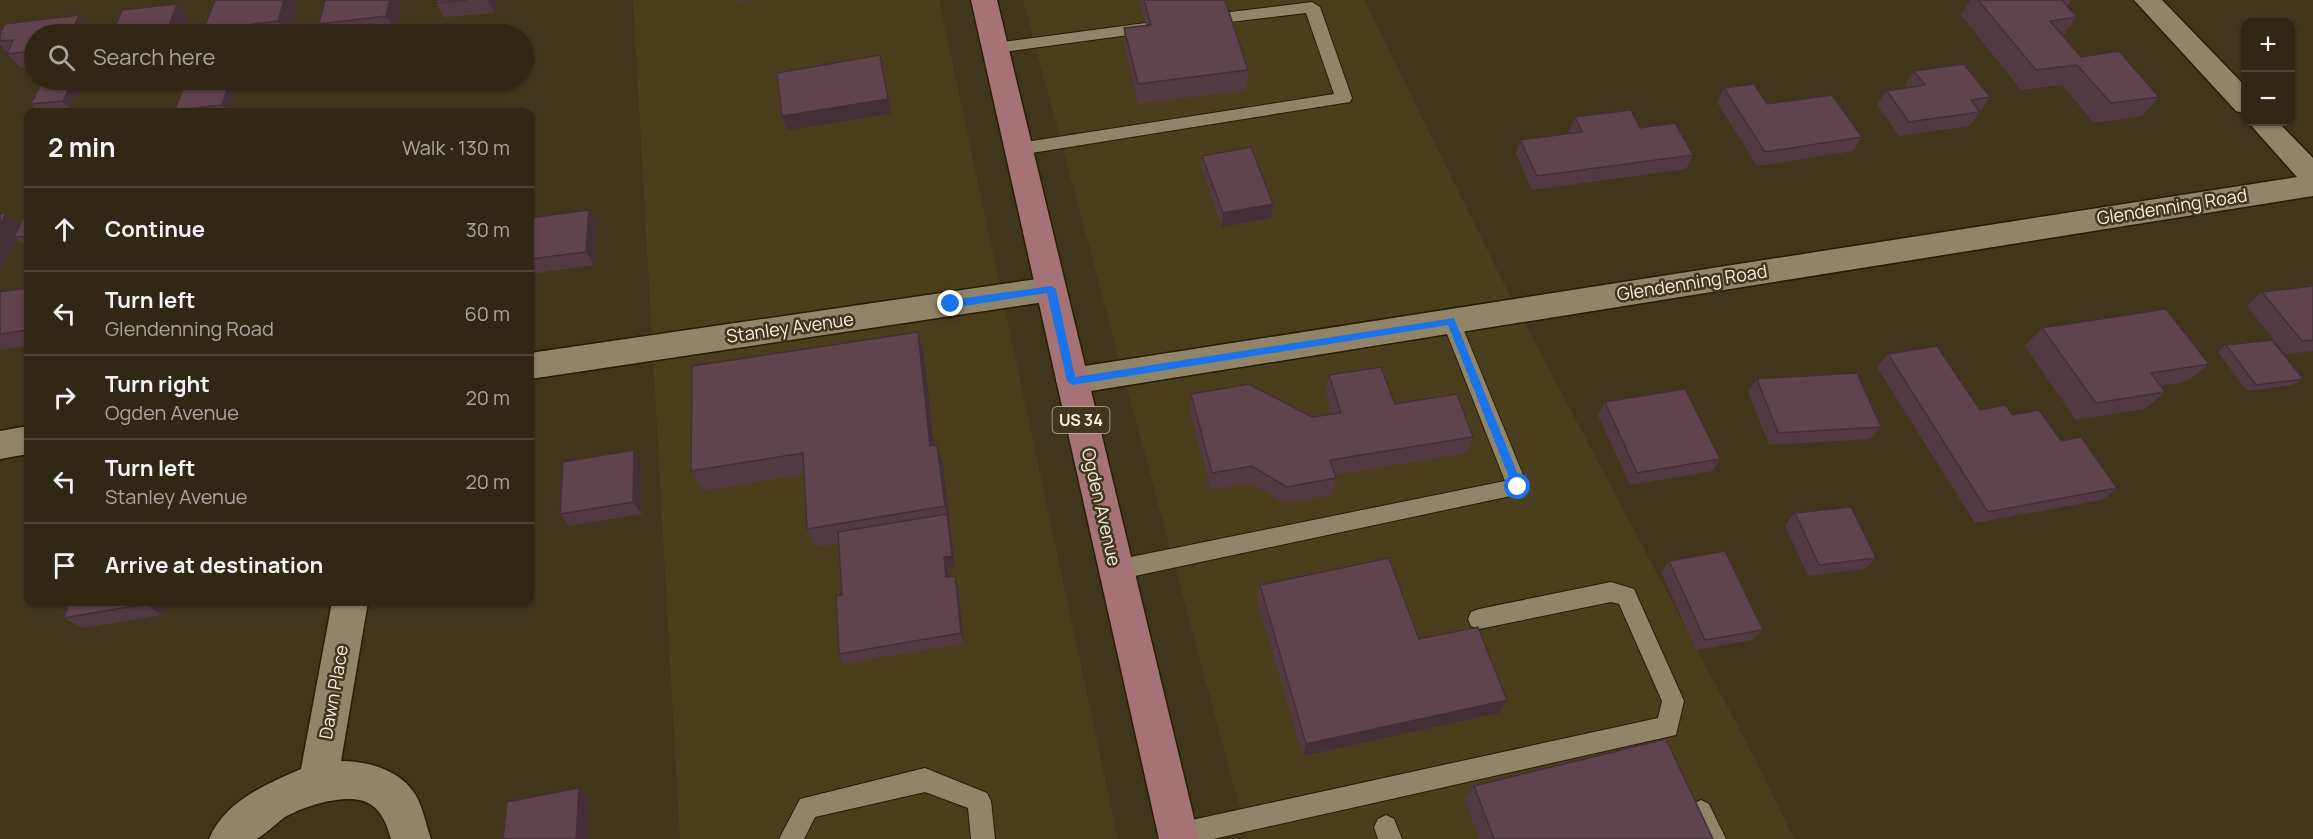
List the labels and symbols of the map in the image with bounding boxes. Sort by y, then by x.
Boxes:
street label: Glendenning Road [2095,182,2249,230]
street label: Glendenning Road [1615,258,1769,306]
route end [937,290,963,316]
street label: Stanley Avenue [725,306,855,348]
road number: US 34 [1052,407,1110,433]
street label: Ogden Avenue [1077,445,1127,568]
route start [1504,473,1530,499]
street label: Dawn Place [313,643,353,741]

